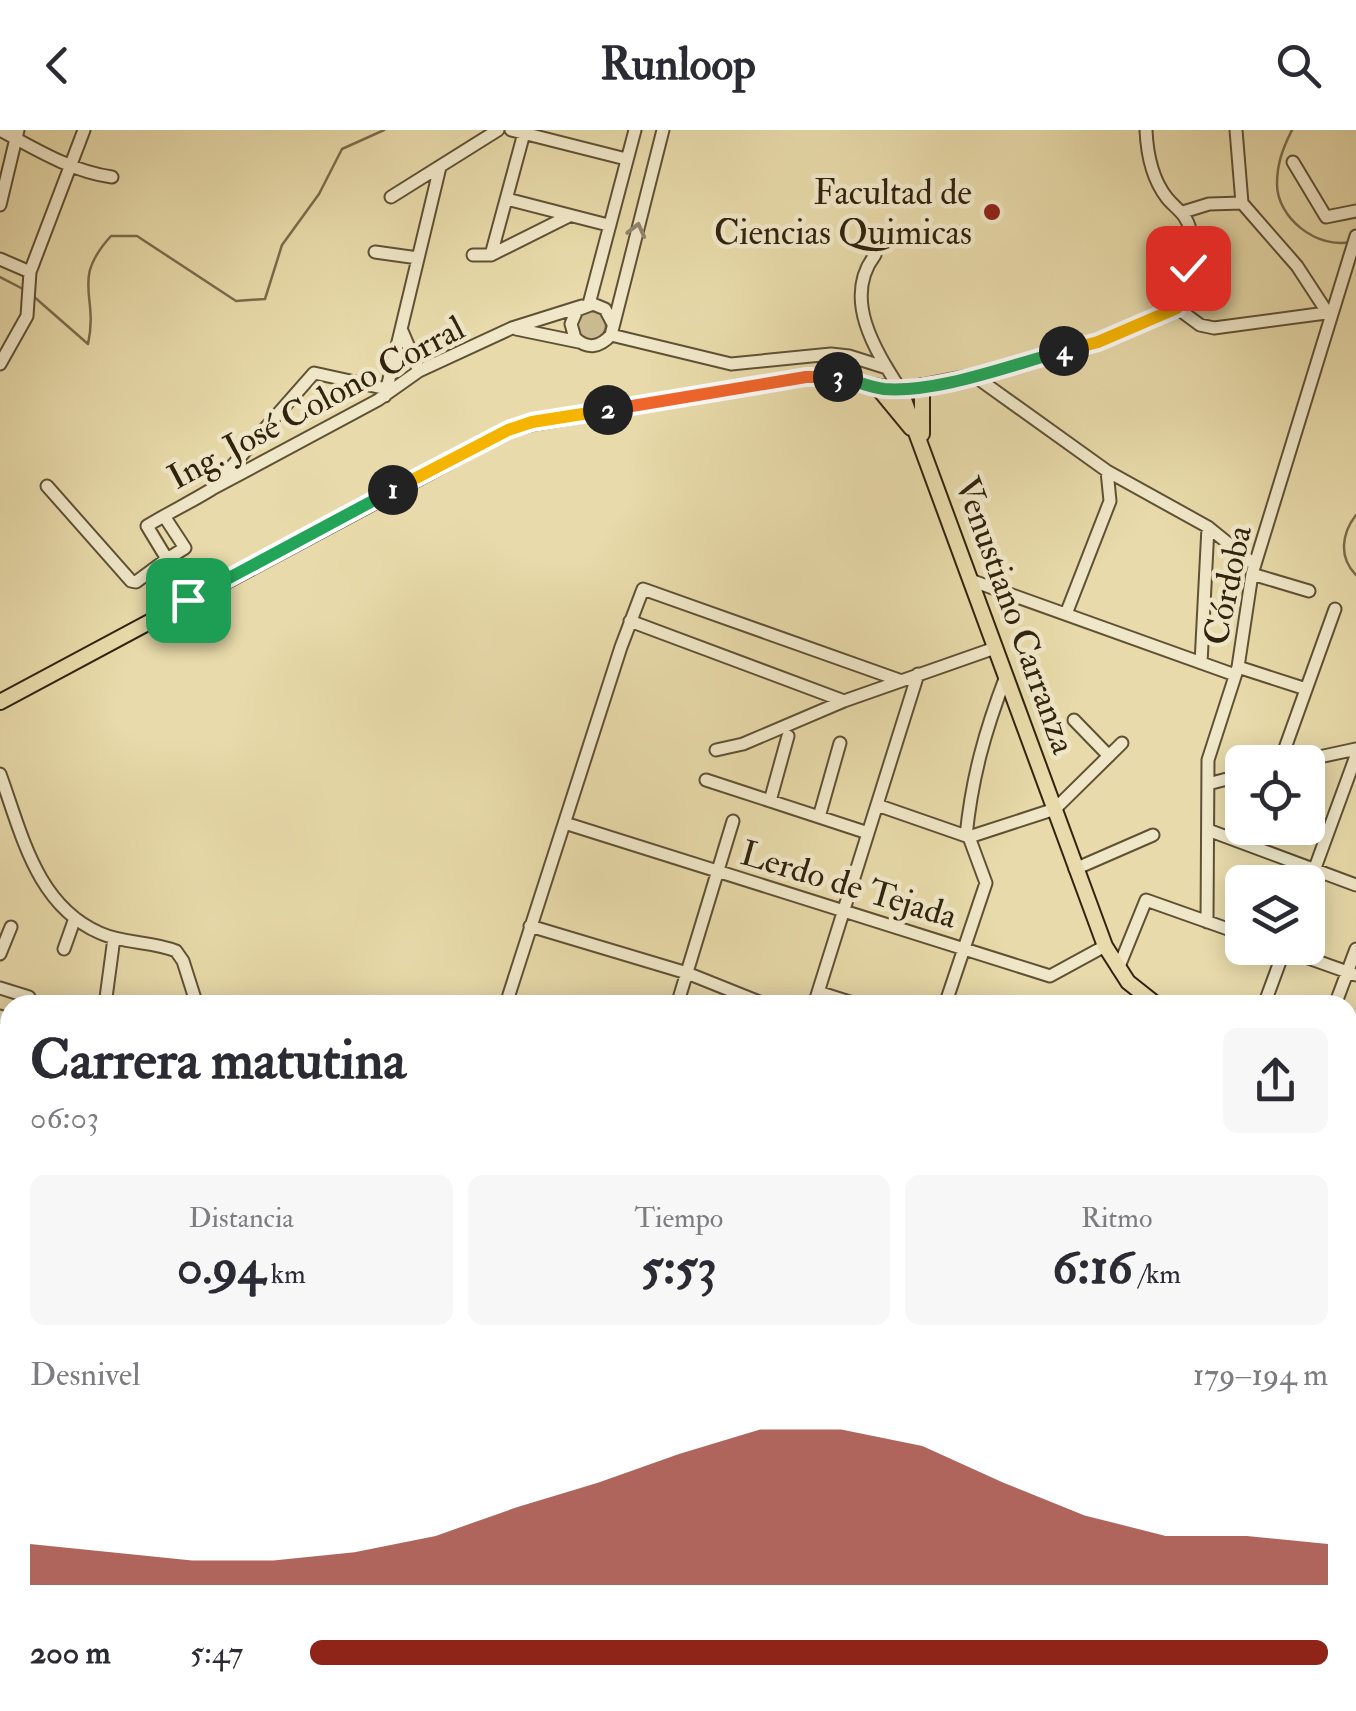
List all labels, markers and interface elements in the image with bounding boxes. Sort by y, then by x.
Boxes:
text: Runloop [600,37,756,93]
icon: back [30,38,85,93]
icon: search [1271,38,1326,93]
place label: Facultad de Ciencias Quimicas [714,171,972,255]
marker: Facultad de Ciencias Quimicas [981,201,1003,223]
one-way arrow [625,222,646,239]
pin [1146,226,1231,311]
icon: check [1161,241,1216,296]
street label: Ing. José Colono Corral [161,306,472,500]
pin: 4 [1039,326,1089,376]
text: 4 [1056,333,1072,368]
pin: 3 [813,352,863,402]
text: 3 [833,359,843,394]
pin: 2 [583,385,633,435]
text: 2 [601,392,615,427]
pin: 1 [368,465,418,515]
street label: Venustiano Carranza [945,471,1086,760]
text: 1 [388,472,398,507]
street label: Córdoba [1194,521,1262,649]
pin [146,558,231,643]
icon: arrive [161,573,216,628]
map controls [1225,745,1325,965]
button: locate [1225,745,1325,845]
street label: Lerdo de Tejada [735,831,963,939]
button: layers [1225,865,1325,965]
text: Carrera matutina [30,1026,406,1095]
button: share [1223,1028,1328,1133]
text: 06:03 [30,1098,99,1138]
text: Distancia [189,1201,294,1236]
text: Tiempo [635,1201,723,1236]
text: Ritmo [1081,1201,1152,1236]
text: 0.94 [177,1236,265,1299]
text: 5:53 [641,1236,717,1299]
text: 6:16 [1052,1236,1133,1299]
text: km [265,1257,306,1292]
text: /km [1133,1257,1181,1292]
text: Desnivel [30,1355,140,1395]
text: 179–194 m [1193,1355,1328,1395]
text: 200 m [30,1633,111,1673]
text: 5:47 [190,1633,243,1673]

